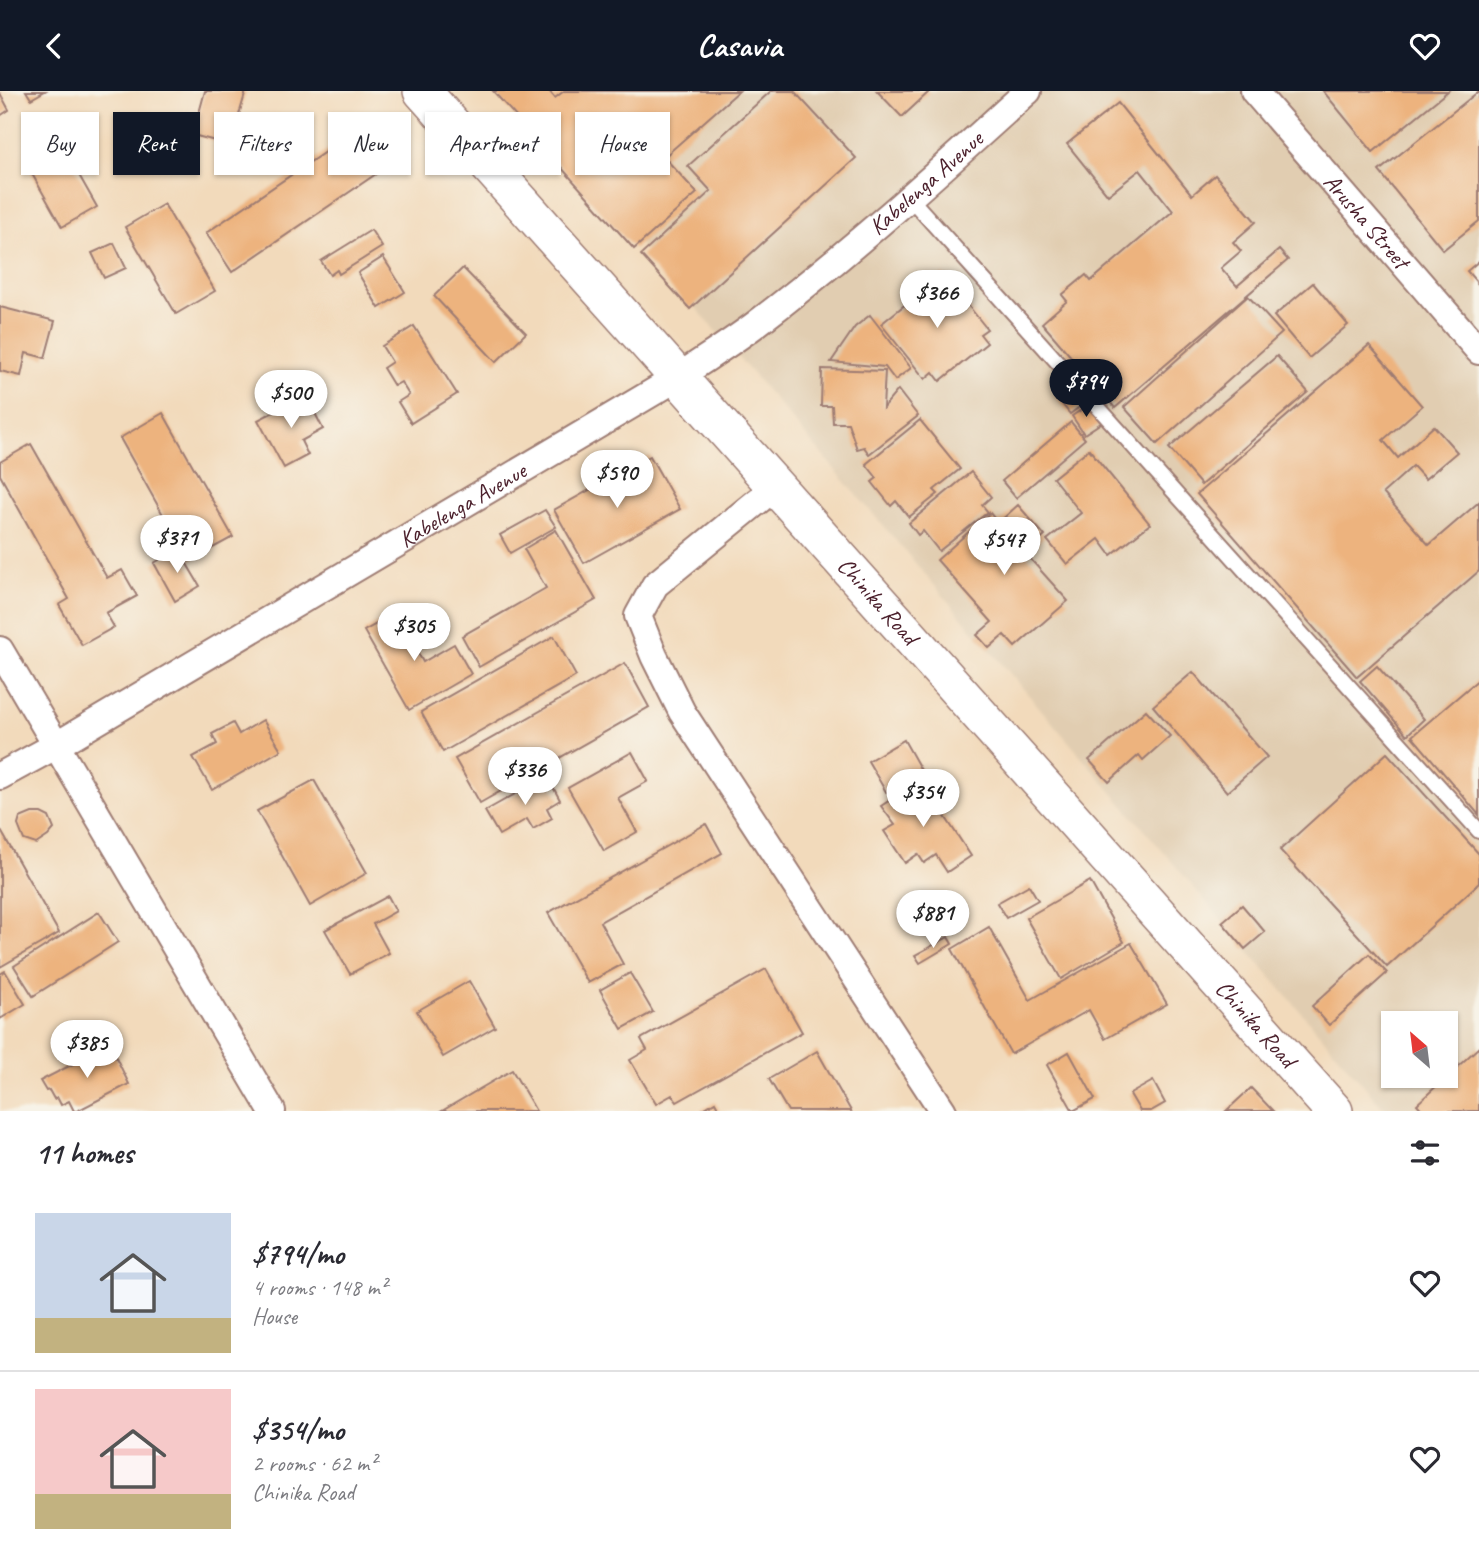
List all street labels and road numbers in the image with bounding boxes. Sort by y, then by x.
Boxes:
street label: Kabelenga Avenue [862,123,991,241]
street label: Arusha Street [1317,167,1418,277]
street label: Kabelenga Avenue [393,455,533,554]
street label: Chinika Road [831,551,927,653]
street label: Chinika Road [1209,974,1305,1076]

